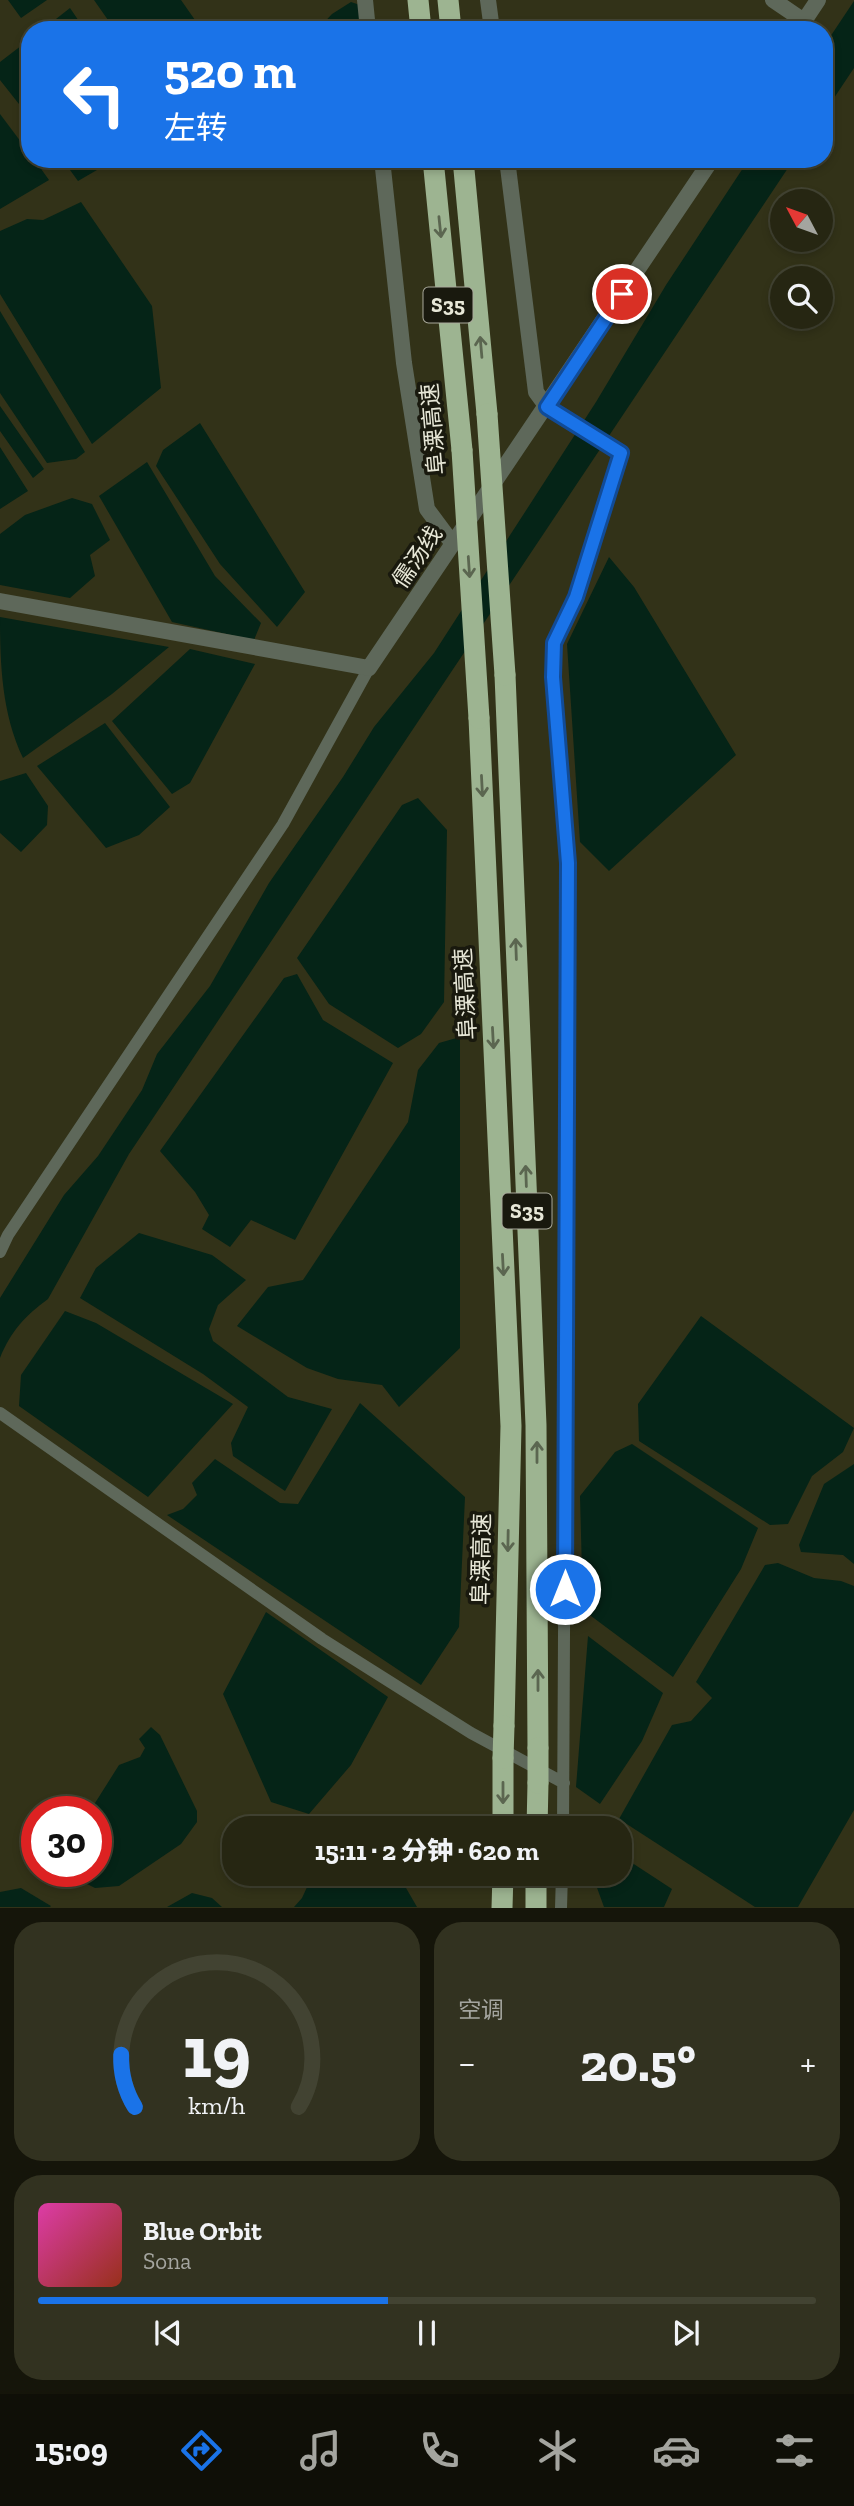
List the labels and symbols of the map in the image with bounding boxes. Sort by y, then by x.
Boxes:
north arrow [770,189,833,252]
one-way arrow [434,215,447,238]
pin [592,264,652,324]
road number: S35 [424,288,472,322]
one-way arrow [474,336,487,358]
street label: 阜溧高速 [415,382,451,476]
street label: 儒汤线 [386,521,448,593]
one-way arrow [463,556,476,578]
one-way arrow [475,774,488,797]
one-way arrow [510,937,523,960]
street label: 阜溧高速 [449,947,481,1041]
one-way arrow [487,1026,500,1049]
one-way arrow [519,1165,532,1188]
road number: S35 [503,1194,552,1228]
one-way arrow [497,1253,510,1276]
one-way arrow [530,1441,544,1464]
street label: 阜溧高速 [466,1513,496,1605]
one-way arrow [501,1529,515,1552]
position arrow [528,1552,602,1626]
one-way arrow [531,1669,545,1692]
one-way arrow [496,1782,510,1805]
speed limit sign: 30 [21,1796,112,1887]

